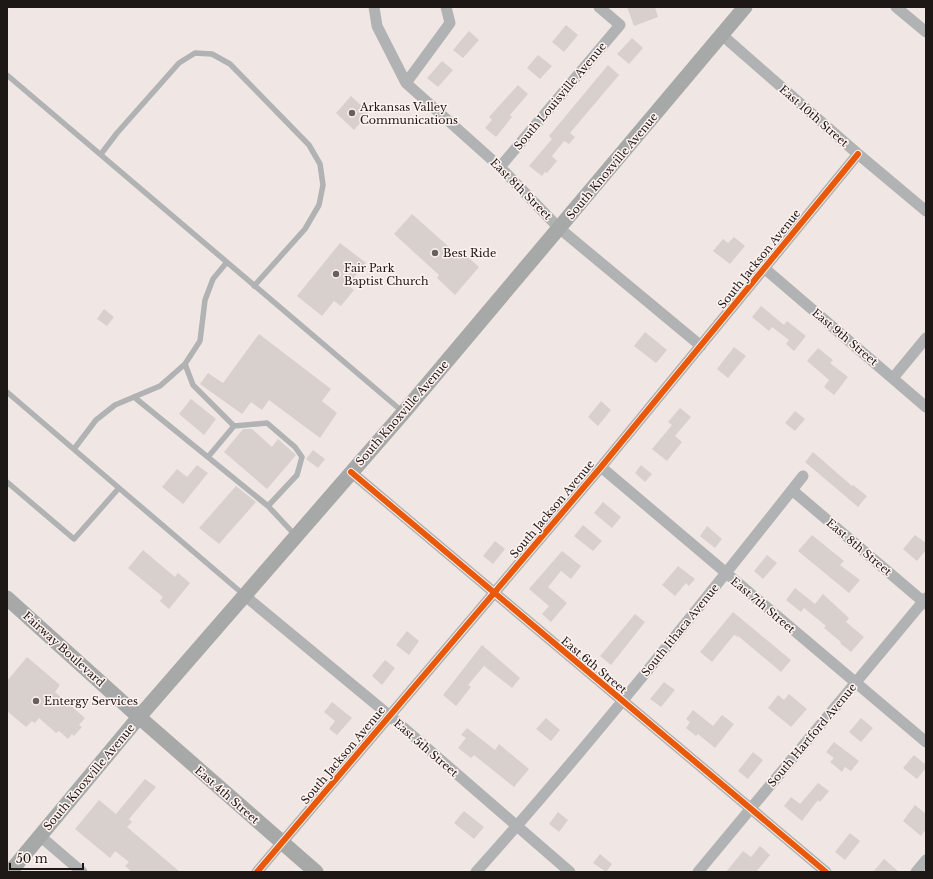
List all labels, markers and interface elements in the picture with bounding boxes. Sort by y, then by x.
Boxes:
street label: South Louisville Avenue [511,39,609,153]
street label: East 10th Street [777,82,852,150]
place label: Arkansas Valley Communications [359,100,458,127]
marker: Arkansas Valley Communications [347,108,357,118]
street label: South Knoxville Avenue [563,110,661,222]
street label: East 8th Street [487,155,555,223]
street label: South Jackson Avenue [715,207,803,311]
place label: Best Ride [443,246,496,260]
marker: Best Ride [430,248,440,258]
place label: Fair Park Baptist Church [344,261,429,288]
marker: Fair Park Baptist Church [331,269,341,279]
street label: East 9th Street [809,305,881,369]
street label: South Knoxville Avenue [352,358,452,468]
street label: South Jackson Avenue [507,457,597,561]
street label: East 8th Street [823,516,895,579]
street label: East 7th Street [728,574,799,637]
street label: South Ithaca Avenue [638,581,722,679]
street label: Fairway Boulevard [20,609,108,690]
street label: East 6th Street [558,633,630,697]
street label: South Hartford Avenue [765,680,859,790]
place label: Entergy Services [44,694,138,708]
marker: Entergy Services [31,696,41,706]
street label: South Jackson Avenue [298,703,388,807]
street label: East 5th Street [391,716,462,780]
street label: South Knoxville Avenue [40,721,138,833]
street label: East 4th Street [192,763,263,827]
scale bar [10,845,83,871]
text: 50 m [16,851,48,866]

